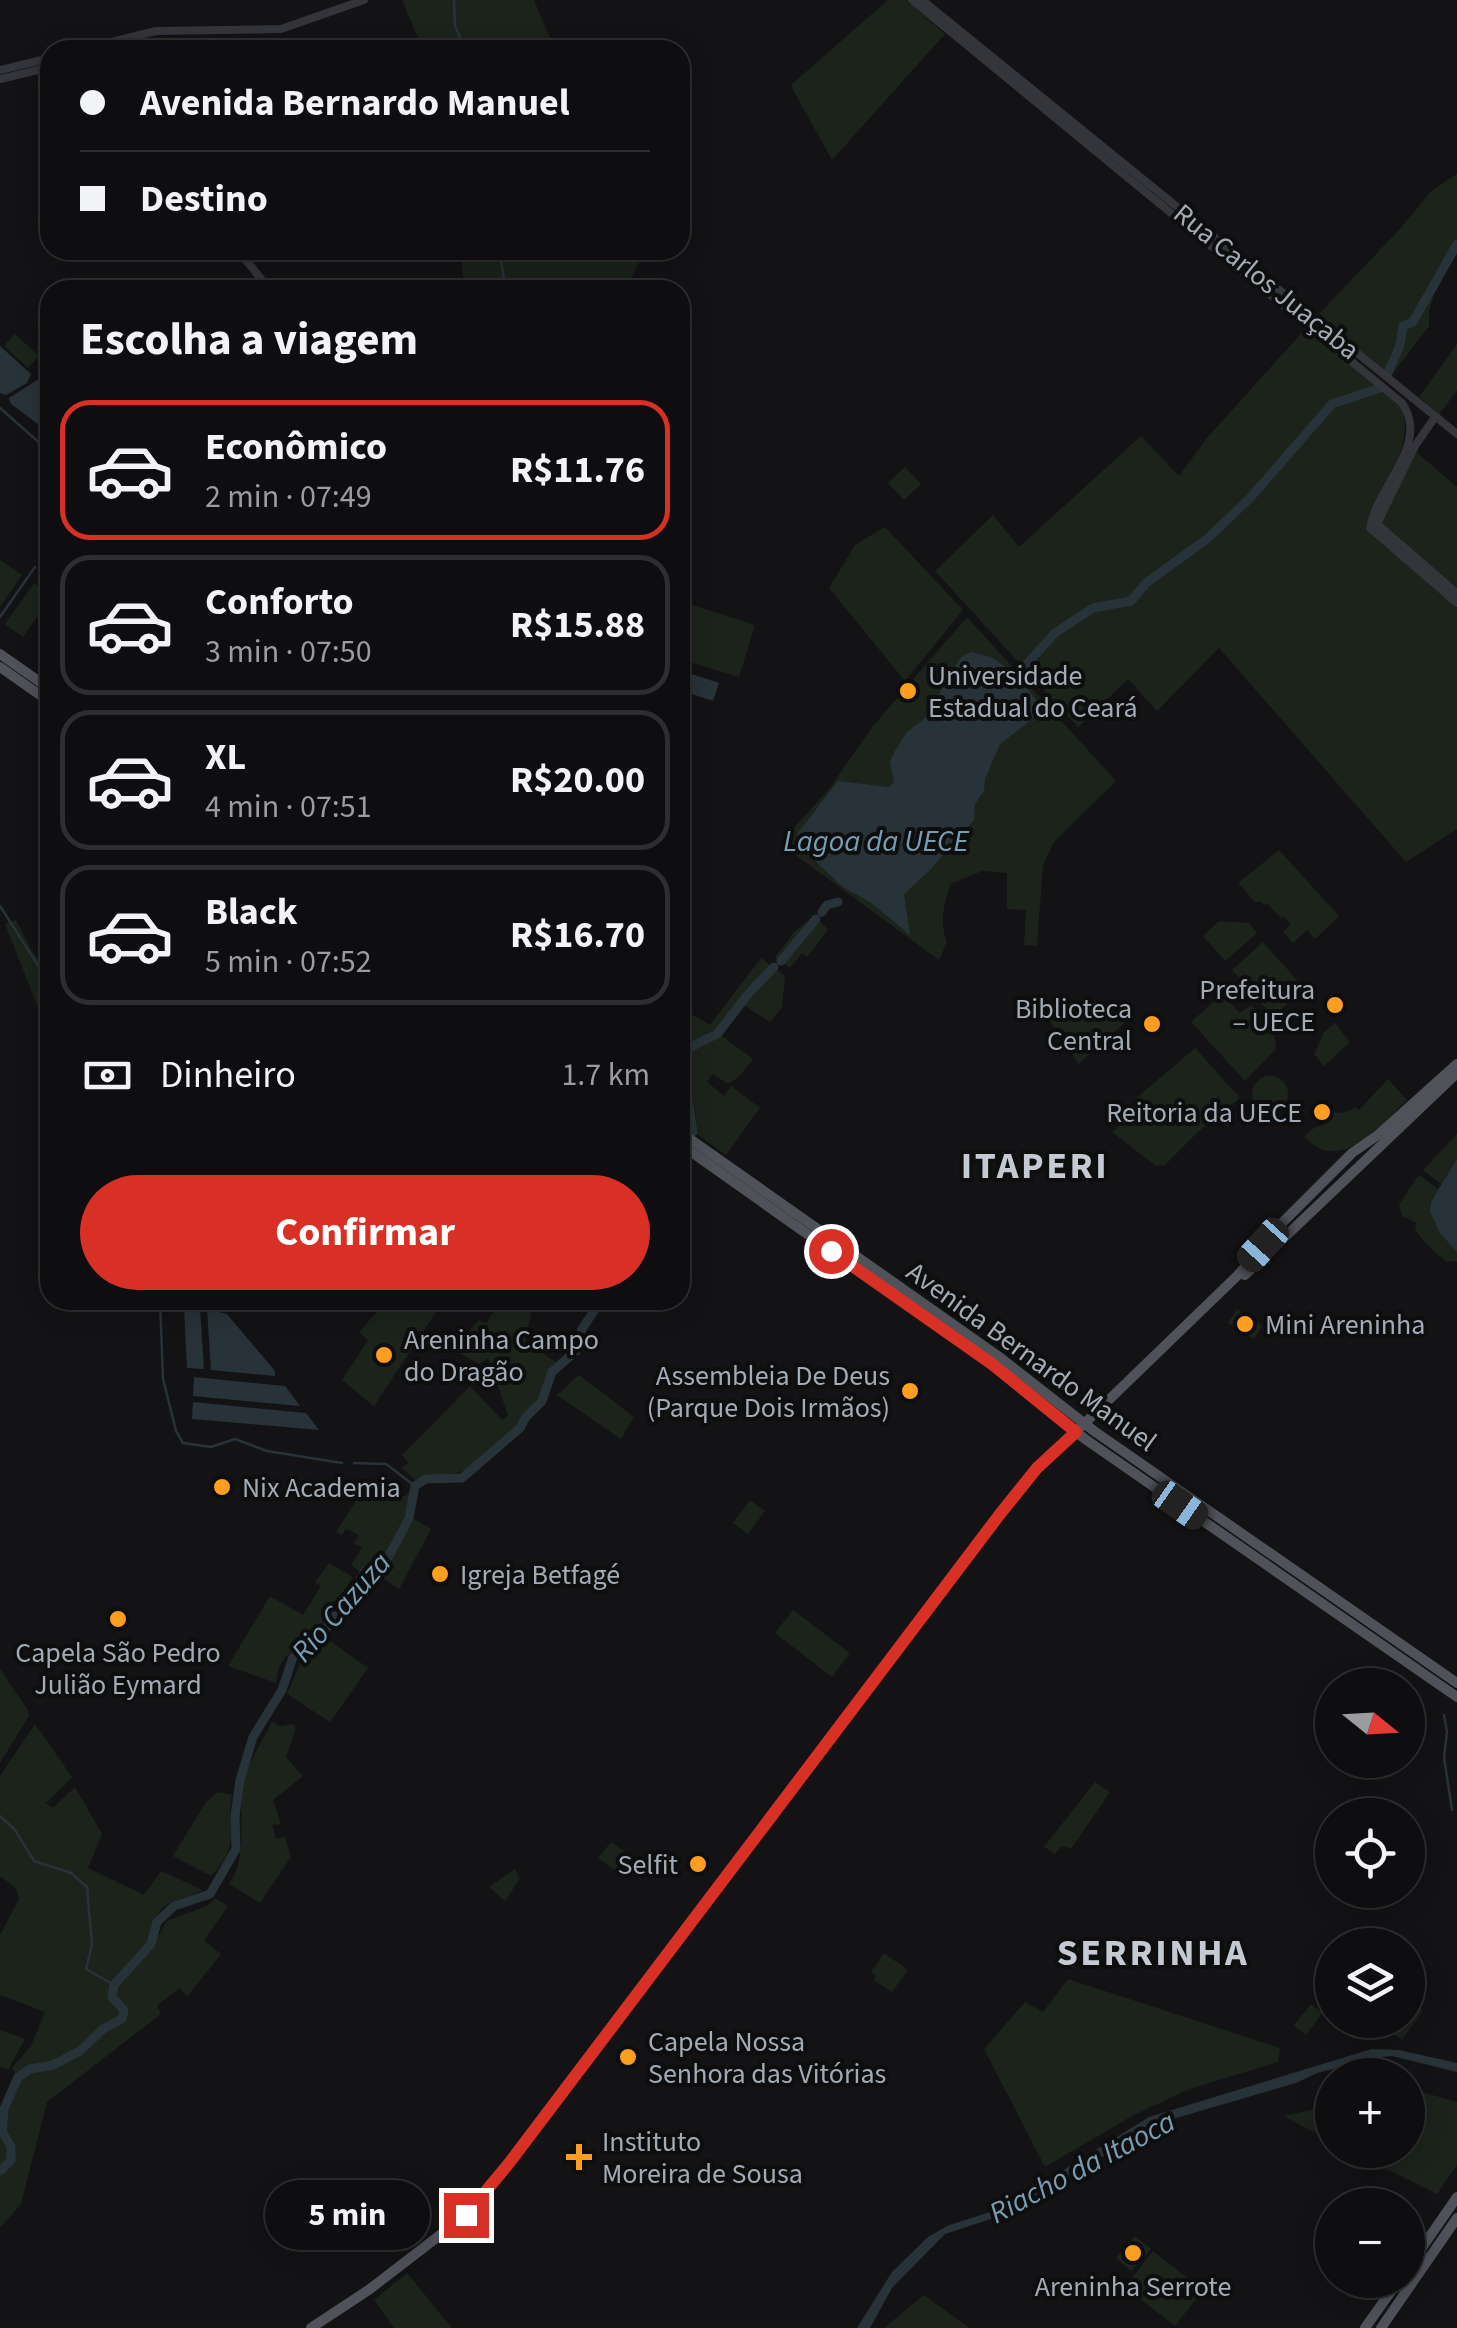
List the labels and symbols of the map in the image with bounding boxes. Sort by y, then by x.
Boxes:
street label: Rua Carlos Juaçaba [1165,194,1368,369]
place label: Universidade Estadual do Ceará [928,656,1138,728]
marker: Universidade Estadual do Ceará [897,680,919,702]
water label: Lagoa da UECE [783,820,970,863]
place label: Prefeitura – UECE [1199,970,1315,1042]
place label: Biblioteca Central [1015,989,1132,1061]
marker: Prefeitura – UECE [1324,994,1346,1016]
marker: Biblioteca Central [1141,1013,1163,1035]
place label: Reitoria da UECE [1106,1093,1302,1133]
marker: Reitoria da UECE [1311,1101,1333,1123]
district label: ITAPERI [961,1139,1109,1193]
car [1232,1213,1294,1277]
route start [809,1229,854,1274]
street label: Avenida Bernardo Manuel [898,1252,1165,1461]
place label: Mini Areninha [1265,1305,1425,1345]
marker: Mini Areninha [1234,1313,1256,1335]
place label: Areninha Campo do Dragão [404,1320,599,1392]
marker: Areninha Campo do Dragão [373,1344,395,1366]
place label: Assembleia De Deus (Parque Dois Irmãos) [647,1356,890,1428]
marker: Assembleia De Deus (Parque Dois Irmãos) [899,1380,921,1402]
place label: Nix Academia [242,1468,401,1508]
marker: Nix Academia [211,1476,233,1498]
car [1147,1476,1213,1534]
water label: Rio Cazuza [281,1543,401,1672]
place label: Igreja Betfagé [460,1555,620,1595]
marker: Igreja Betfagé [429,1563,451,1585]
marker: Capela São Pedro Julião Eymard [107,1608,129,1630]
place label: Capela São Pedro Julião Eymard [15,1633,221,1705]
north arrow [1315,1668,1425,1778]
place label: Selfit [617,1845,679,1885]
marker: Selfit [687,1853,709,1875]
district label: SERRINHA [1057,1926,1249,1980]
place label: Capela Nossa Senhora das Vitórias [648,2022,886,2094]
marker: Capela Nossa Senhora das Vitórias [617,2046,639,2068]
water label: Riacho da Itaoca [982,2100,1183,2235]
place label: Instituto Moreira de Sousa [602,2122,803,2194]
marker: Instituto Moreira de Sousa [566,2144,592,2170]
callout: 5 min [266,2180,431,2250]
route end [444,2193,489,2238]
marker: Areninha Serrote [1122,2242,1144,2264]
place label: Areninha Serrote [1035,2267,1231,2307]

